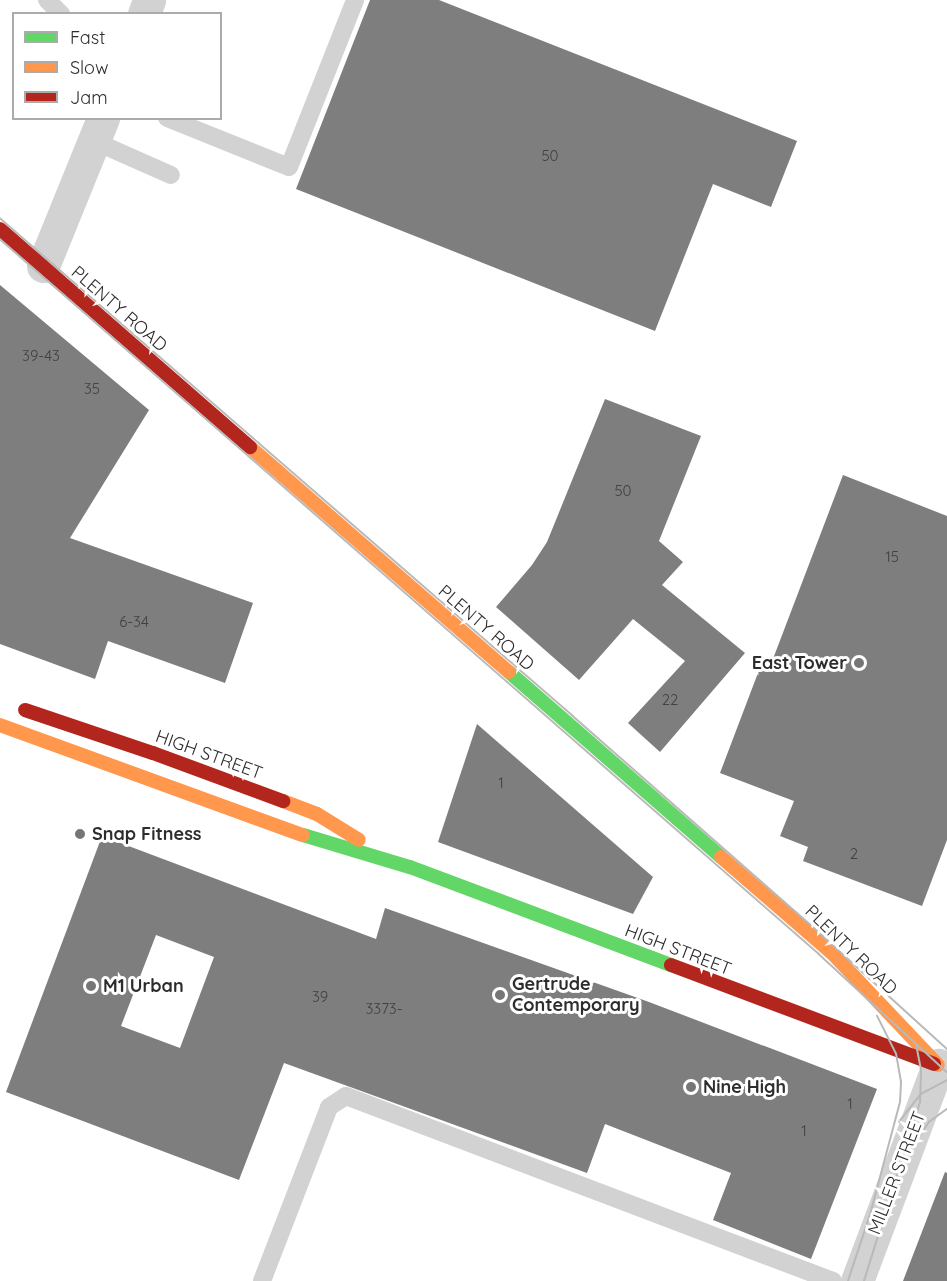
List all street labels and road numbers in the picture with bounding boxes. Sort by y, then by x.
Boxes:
street label: PLENTY ROAD [67,262,171,356]
street label: PLENTY ROAD [434,581,538,675]
street label: HIGH STREET [153,726,265,784]
street label: PLENTY ROAD [800,901,902,999]
street label: HIGH STREET [622,920,734,980]
street label: MILLER STREET [864,1108,930,1238]

